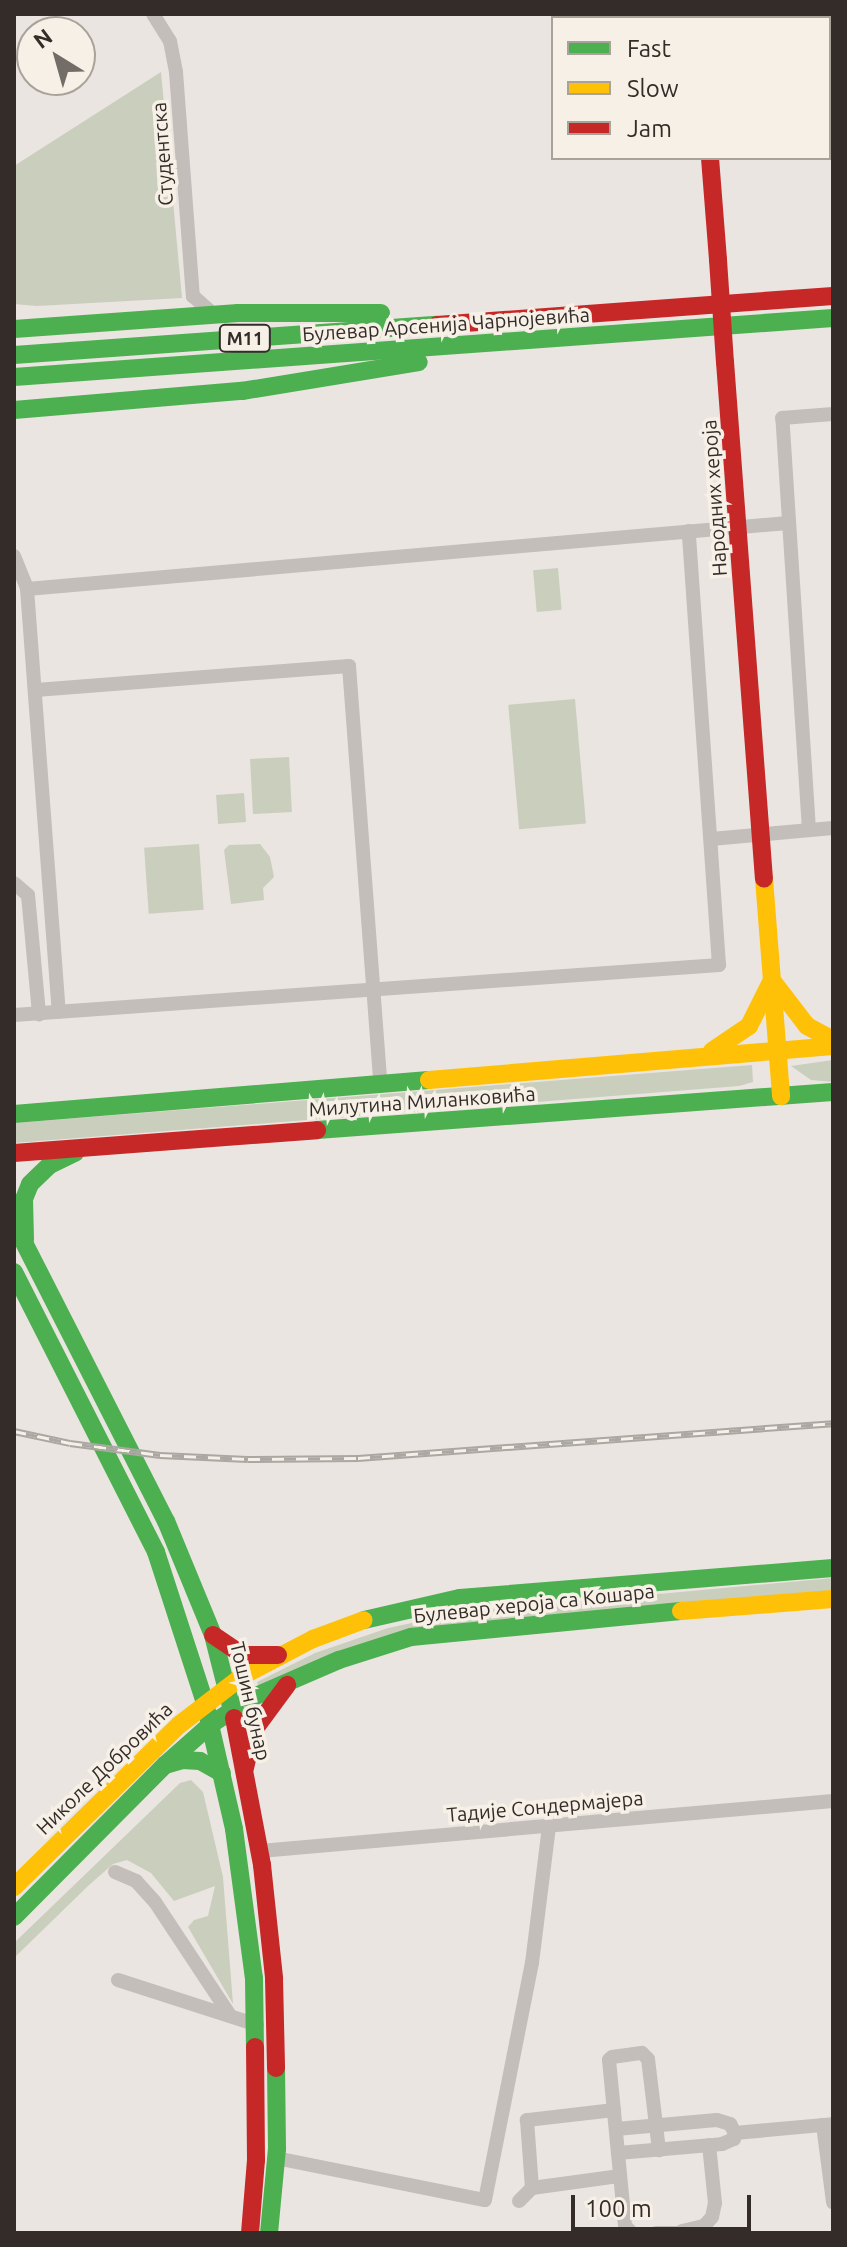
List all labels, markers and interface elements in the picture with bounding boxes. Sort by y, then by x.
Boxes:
north arrow [16,16,96,96]
legend [551,16,831,160]
text: N [28,23,57,53]
text: Fast [627,35,671,62]
text: Slow [627,75,679,102]
street label: Студентска [146,101,178,207]
text: Jam [627,115,672,142]
street label: Булевар Арсенија Чарнојевића [301,302,591,346]
road number: M11 [217,324,273,352]
street label: Народних хероја [697,419,731,577]
street label: Милутина Миланковића [308,1081,536,1121]
street label: Булевар хероја са Кошара [412,1578,656,1628]
street label: Тошин бунар [226,1639,276,1763]
street label: Николе Добровића [31,1697,177,1839]
street label: Тадије Сондермајера [446,1785,644,1827]
scale bar [575,2179,755,2229]
text: 100 m [585,2195,652,2222]

